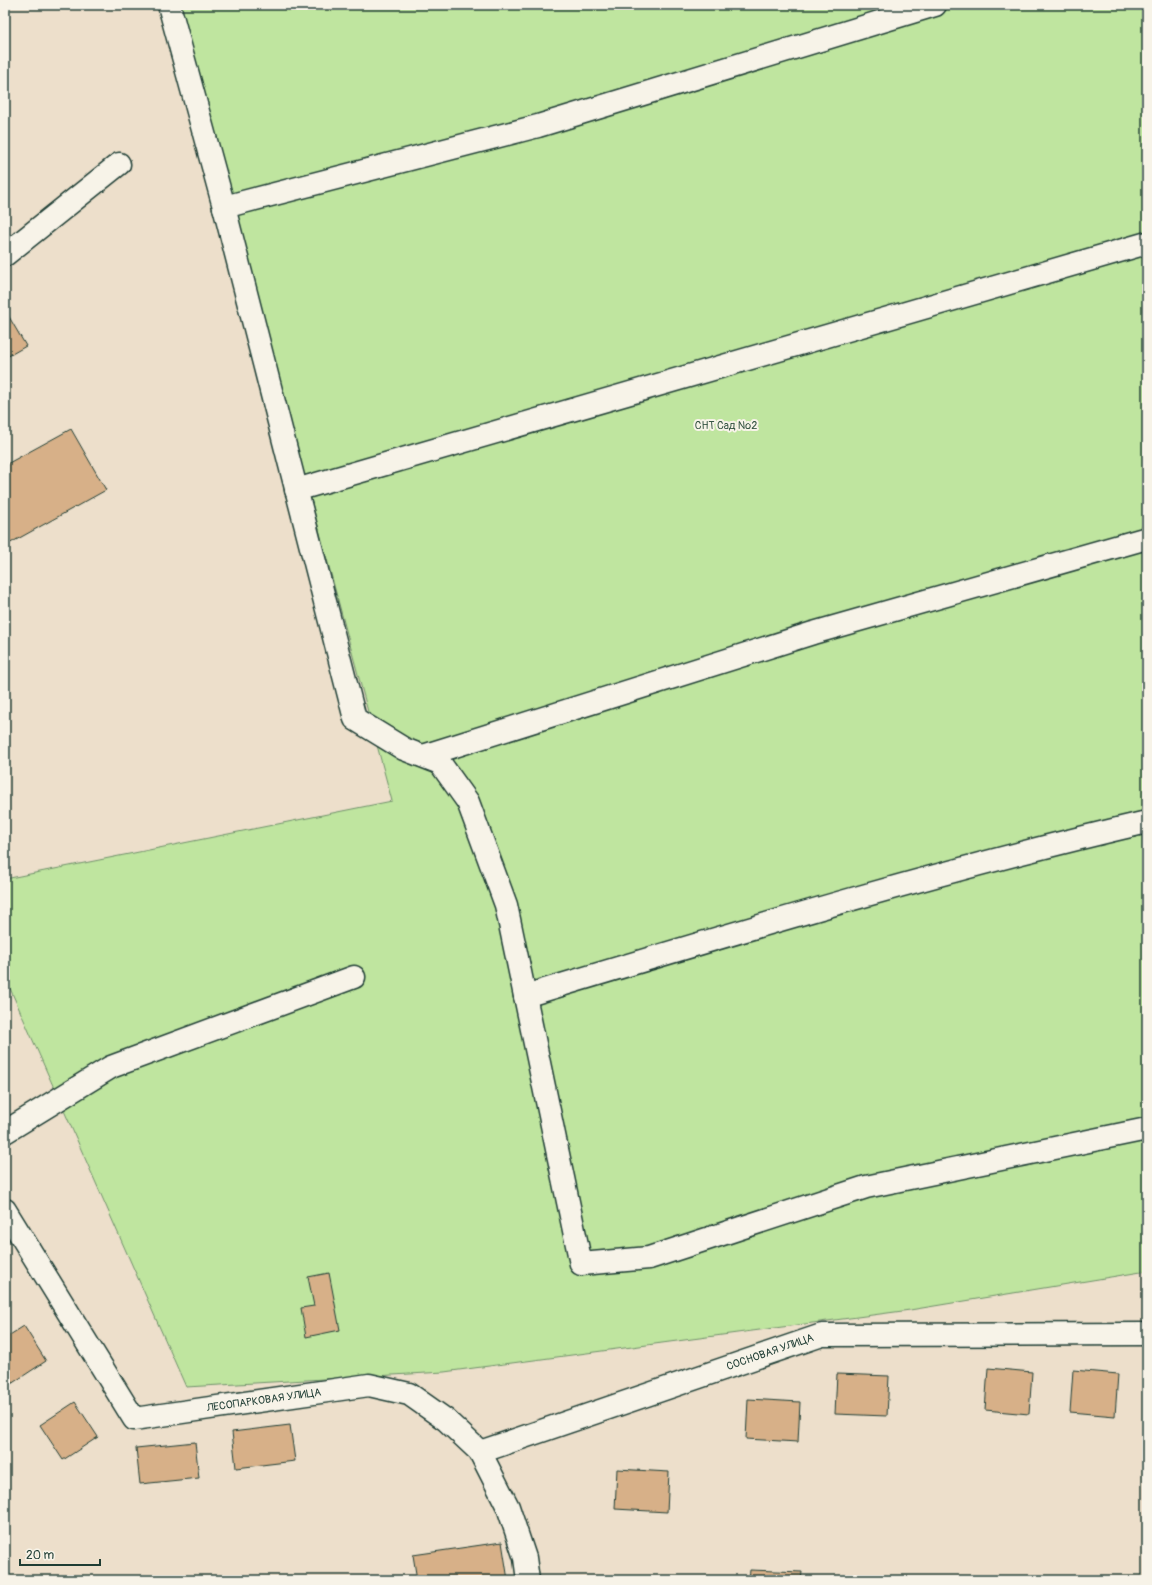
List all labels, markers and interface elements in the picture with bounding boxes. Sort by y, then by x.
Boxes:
park label: СНТ Сад №2 [695,419,757,432]
street label: СОСНОВАЯ УЛИЦА [725,1331,815,1373]
street label: ЛЕСОПАРКОВАЯ УЛИЦА [205,1386,322,1415]
scale bar [20,1541,100,1567]
text: 20 m [26,1548,55,1563]

